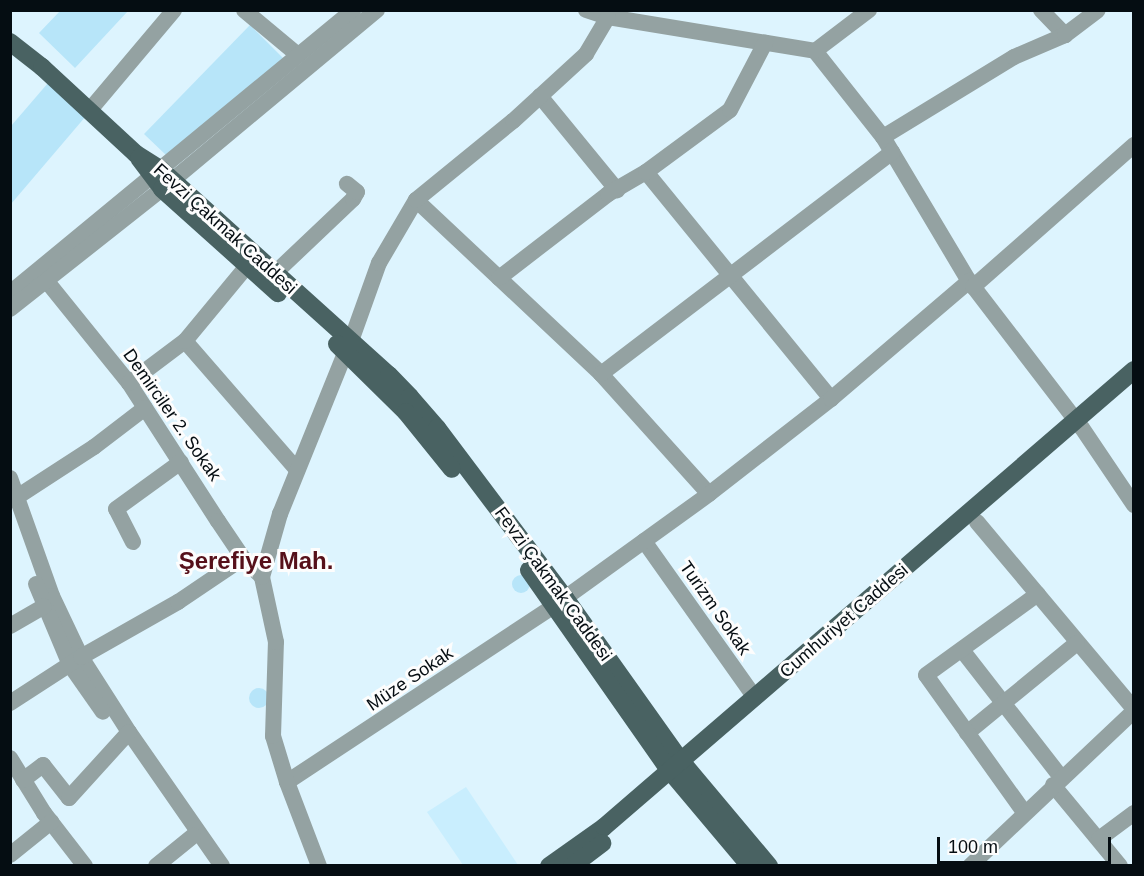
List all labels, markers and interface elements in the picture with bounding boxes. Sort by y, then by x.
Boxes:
street label: Fevzi Çakmak Caddesi [149,159,301,299]
street label: Demirciler 2. Sokak [118,345,226,485]
street label: Fevzi Çakmak Caddesi [490,503,616,665]
district label: Şerefiye Mah. [179,547,333,575]
street label: Turizm Sokak [675,557,755,659]
street label: Cumhuriyet Caddesi [775,559,913,683]
street label: Müze Sokak [363,642,457,716]
scale bar [940,825,1114,863]
text: 100 m [948,837,998,857]

